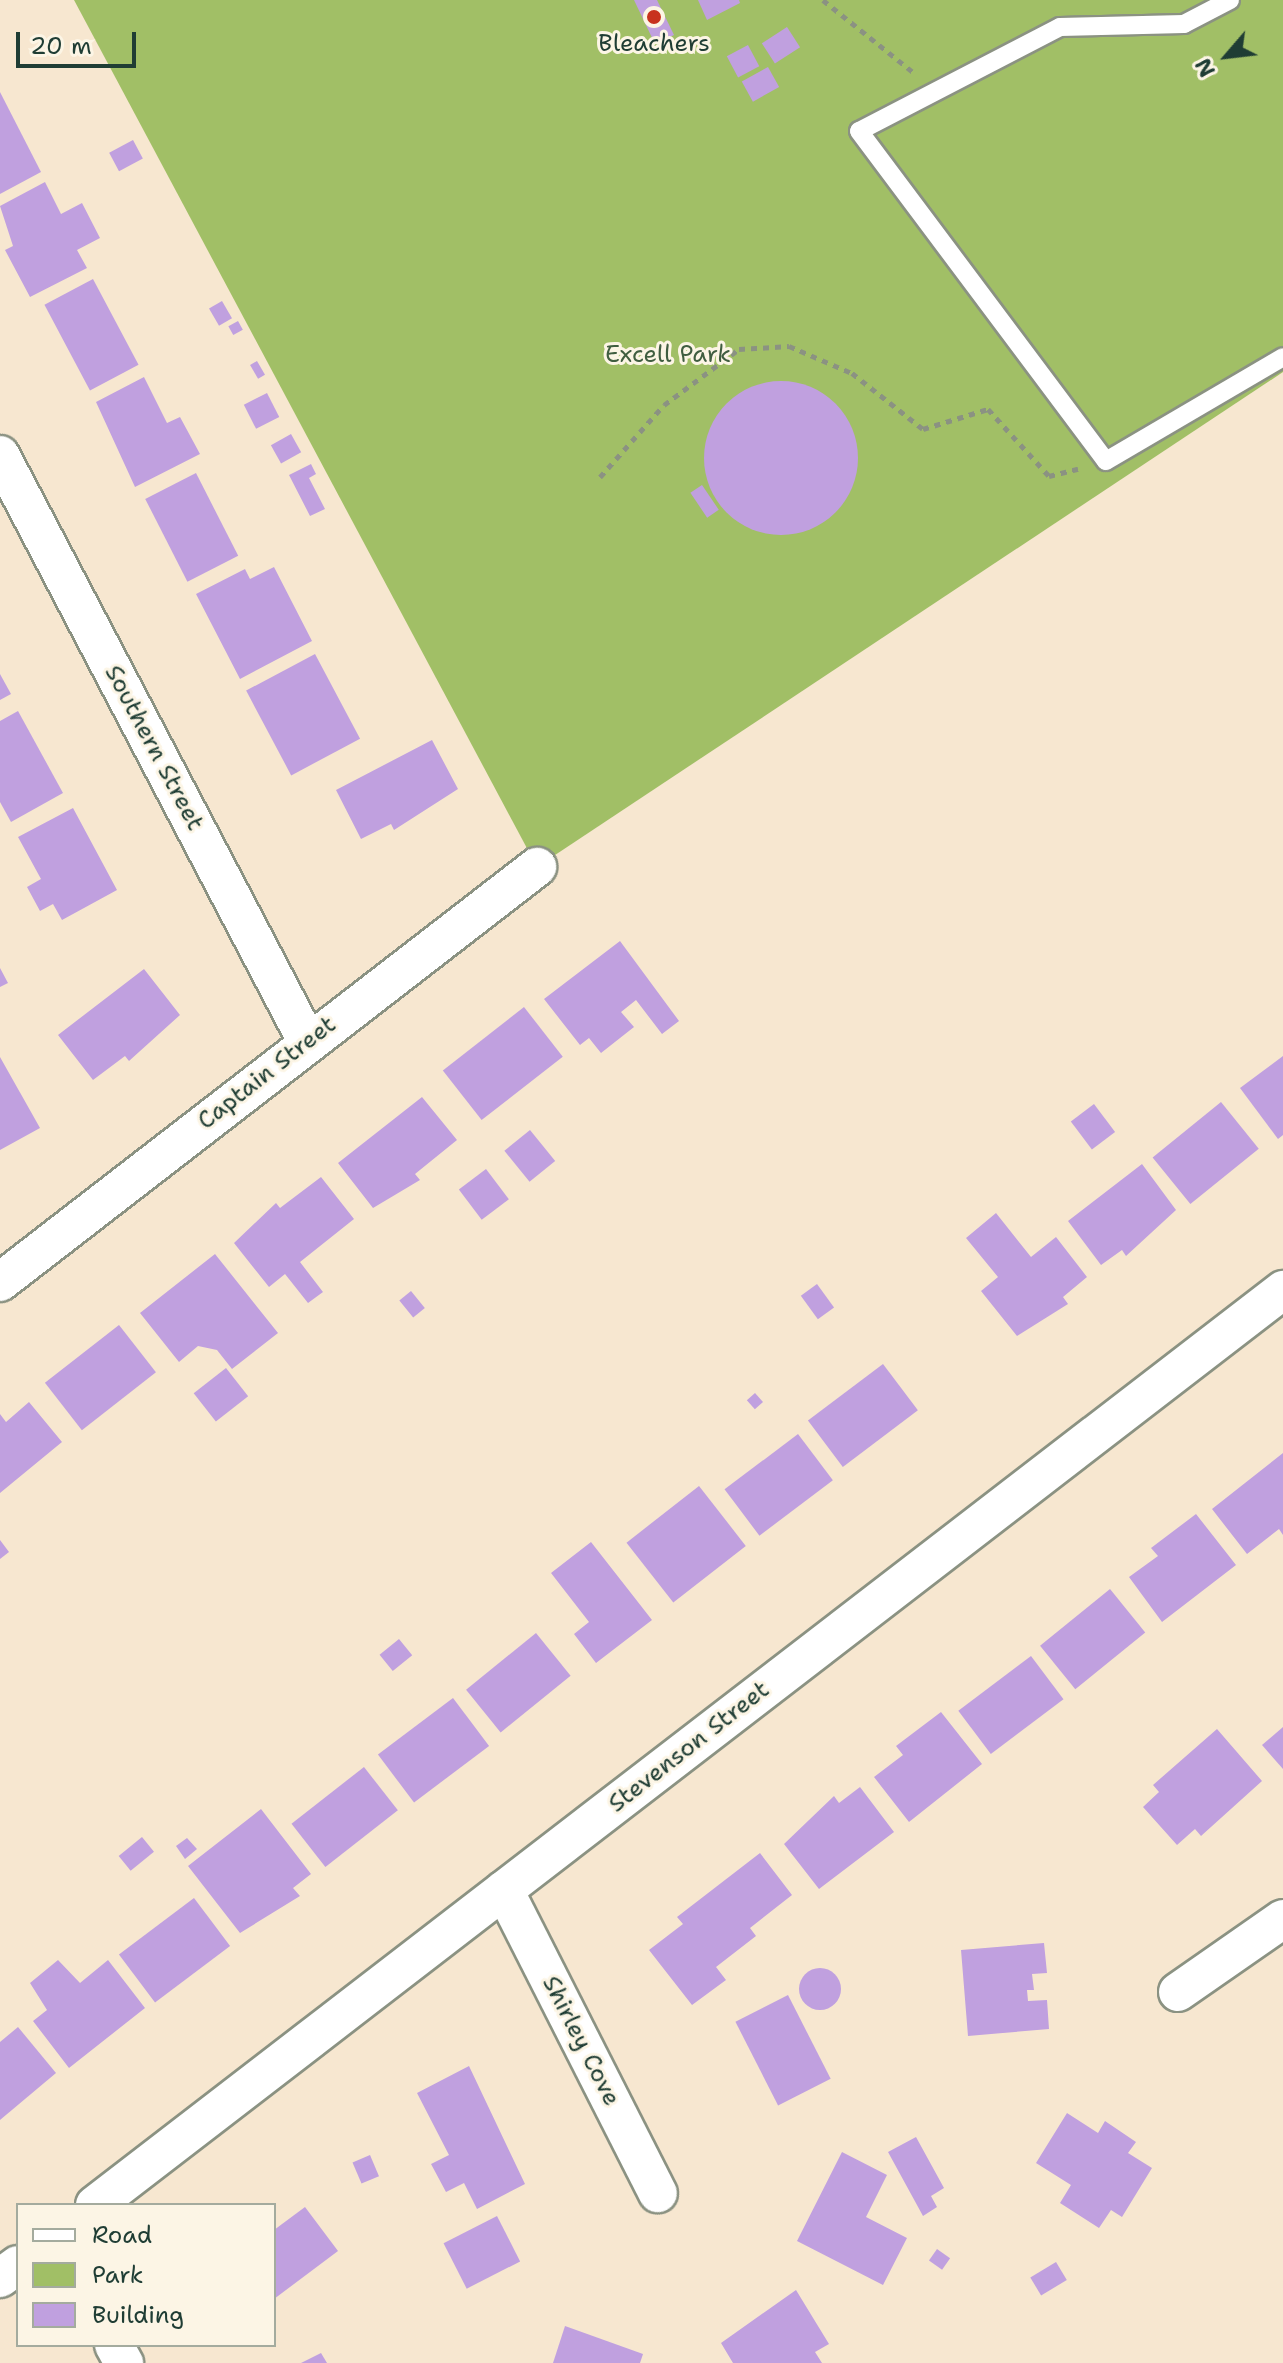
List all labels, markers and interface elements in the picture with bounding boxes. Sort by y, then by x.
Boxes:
marker: Bleachers [645,8,663,26]
scale bar [20,16,140,66]
north arrow [1187,16,1267,96]
text: 20 m [30,30,92,62]
place label: Bleachers [598,30,710,58]
text: N [1188,53,1222,82]
park label: Excell Park [605,341,731,369]
street label: Southern Street [98,660,210,836]
street label: Captain Street [192,1010,342,1136]
street label: Stevenson Street [603,1675,775,1819]
street label: Shirley Cove [536,1971,626,2111]
legend [16,2203,276,2347]
text: Road [92,2219,152,2251]
text: Park [92,2259,144,2291]
text: Building [92,2299,184,2331]

